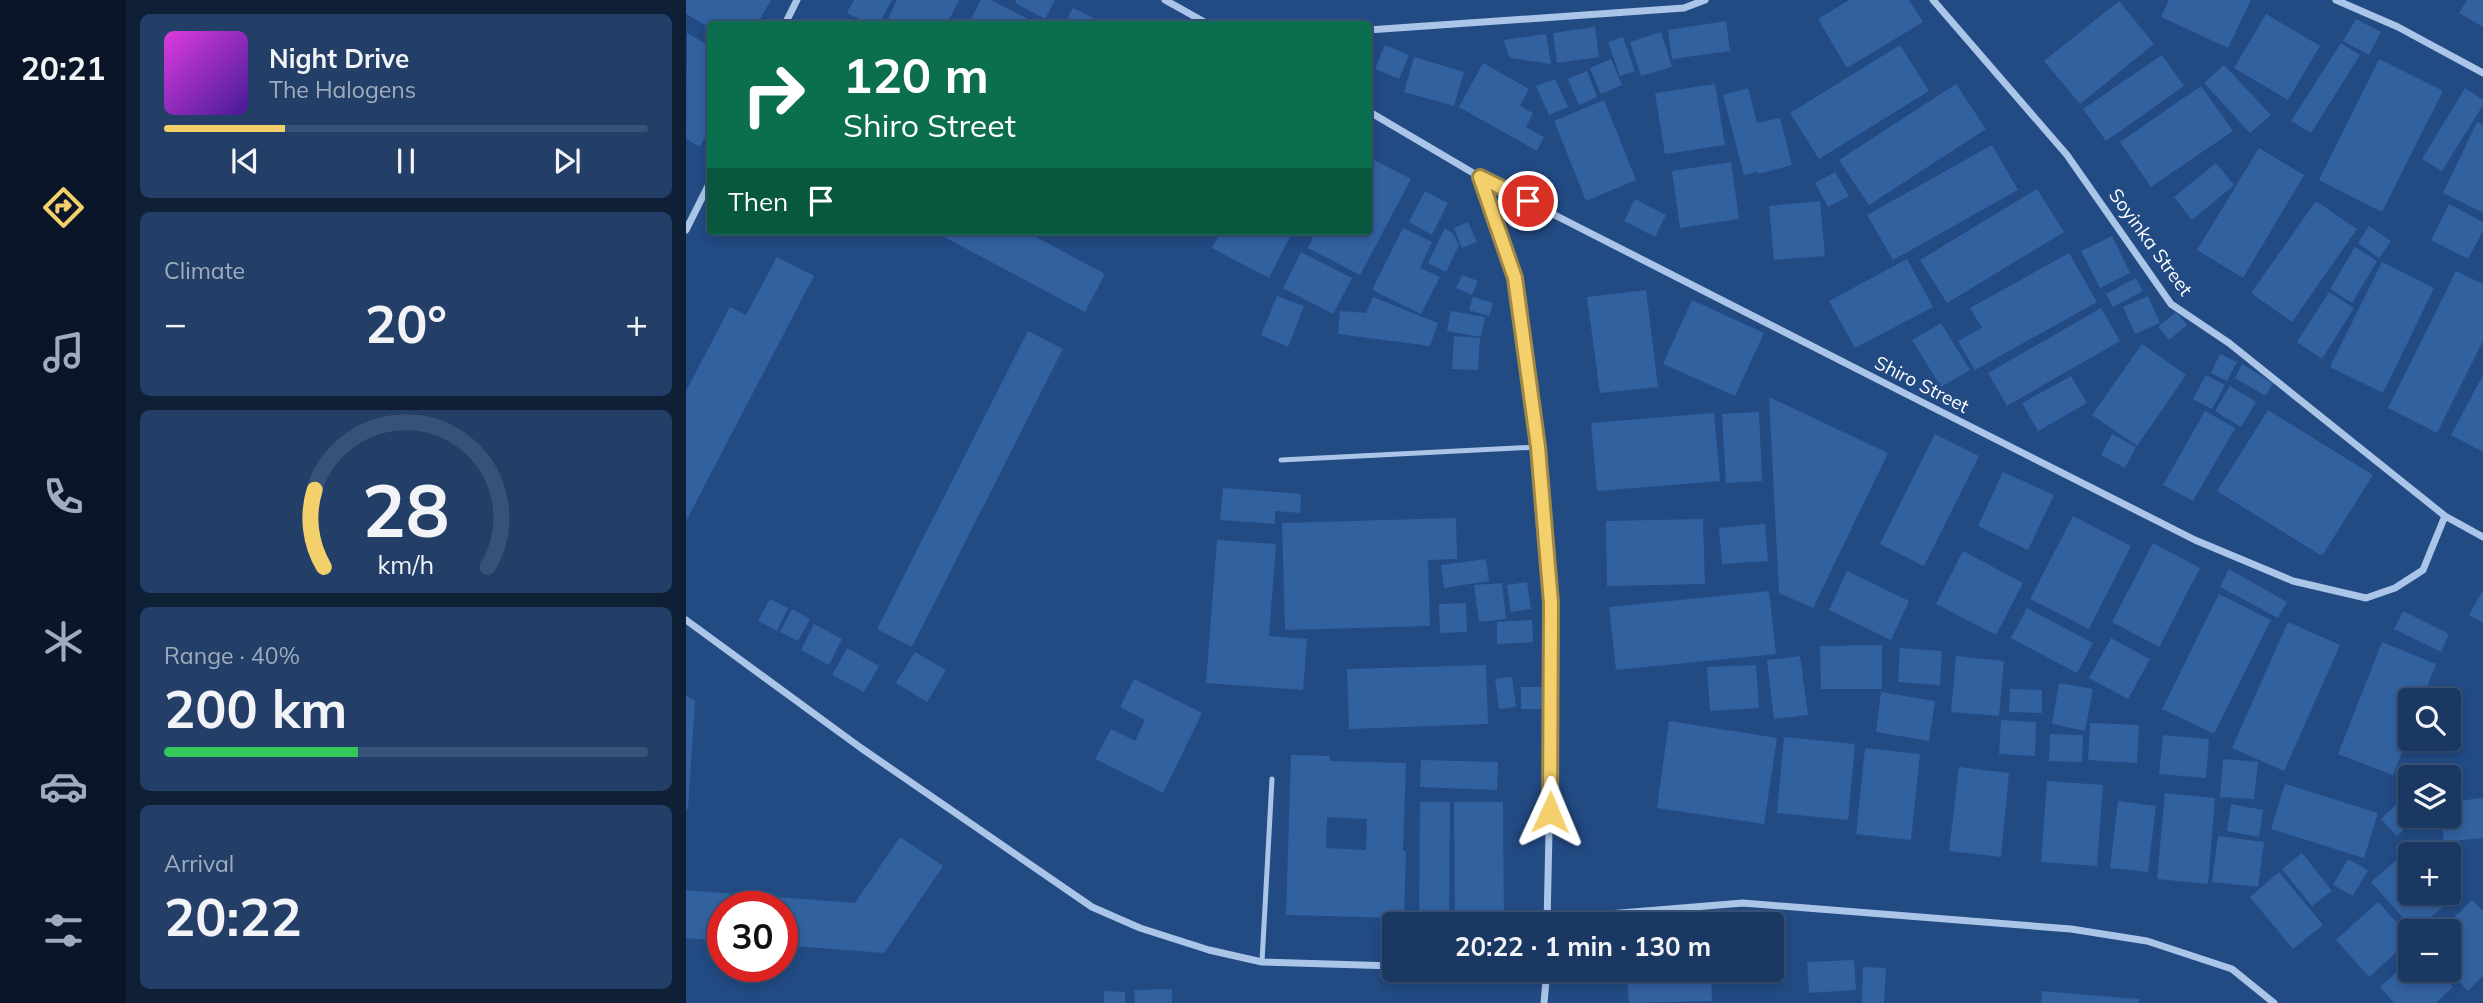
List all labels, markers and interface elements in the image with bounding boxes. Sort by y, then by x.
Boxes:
text: Night Drive [269,42,409,75]
text: 120 m [843,44,989,105]
text: 20:21 [21,48,105,88]
icon: right [728,49,819,140]
text: The Halogens [269,75,416,104]
text: Shiro Street [843,105,1016,145]
icon: previous [226,142,264,180]
icon: pause [387,142,425,180]
icon: next [548,142,586,180]
pin [1498,171,1558,231]
icon: arrive [802,182,840,220]
icon: arrive [1509,182,1547,220]
icon: directions [39,183,88,232]
street label: Soyinka Street [2104,184,2198,301]
text: Then [728,185,788,218]
text: Climate [164,256,245,285]
text: 20° [365,291,447,356]
text: − [164,299,187,347]
text: + [625,299,648,347]
icon: music [39,328,88,377]
street label: Shiro Street [1871,350,1973,418]
text: 28 [362,465,450,556]
icon: phone [39,472,88,521]
text: km/h [378,549,434,580]
icon: climate [39,617,88,666]
text: Range · 40% [164,641,300,670]
text: 200 km [164,676,347,741]
map controls [2398,688,2461,982]
button: search [2398,688,2461,751]
icon: car [39,762,88,811]
button: layers [2398,765,2461,828]
position arrow [1513,775,1587,849]
button: + [2398,842,2461,905]
text: Arrival [164,849,234,878]
text: 20:22 [164,884,302,949]
speed limit sign: 30 [707,891,798,982]
icon: filters [39,906,88,955]
button: − [2398,919,2461,982]
text: 20:22 · 1 min · 130 m [1455,930,1711,963]

